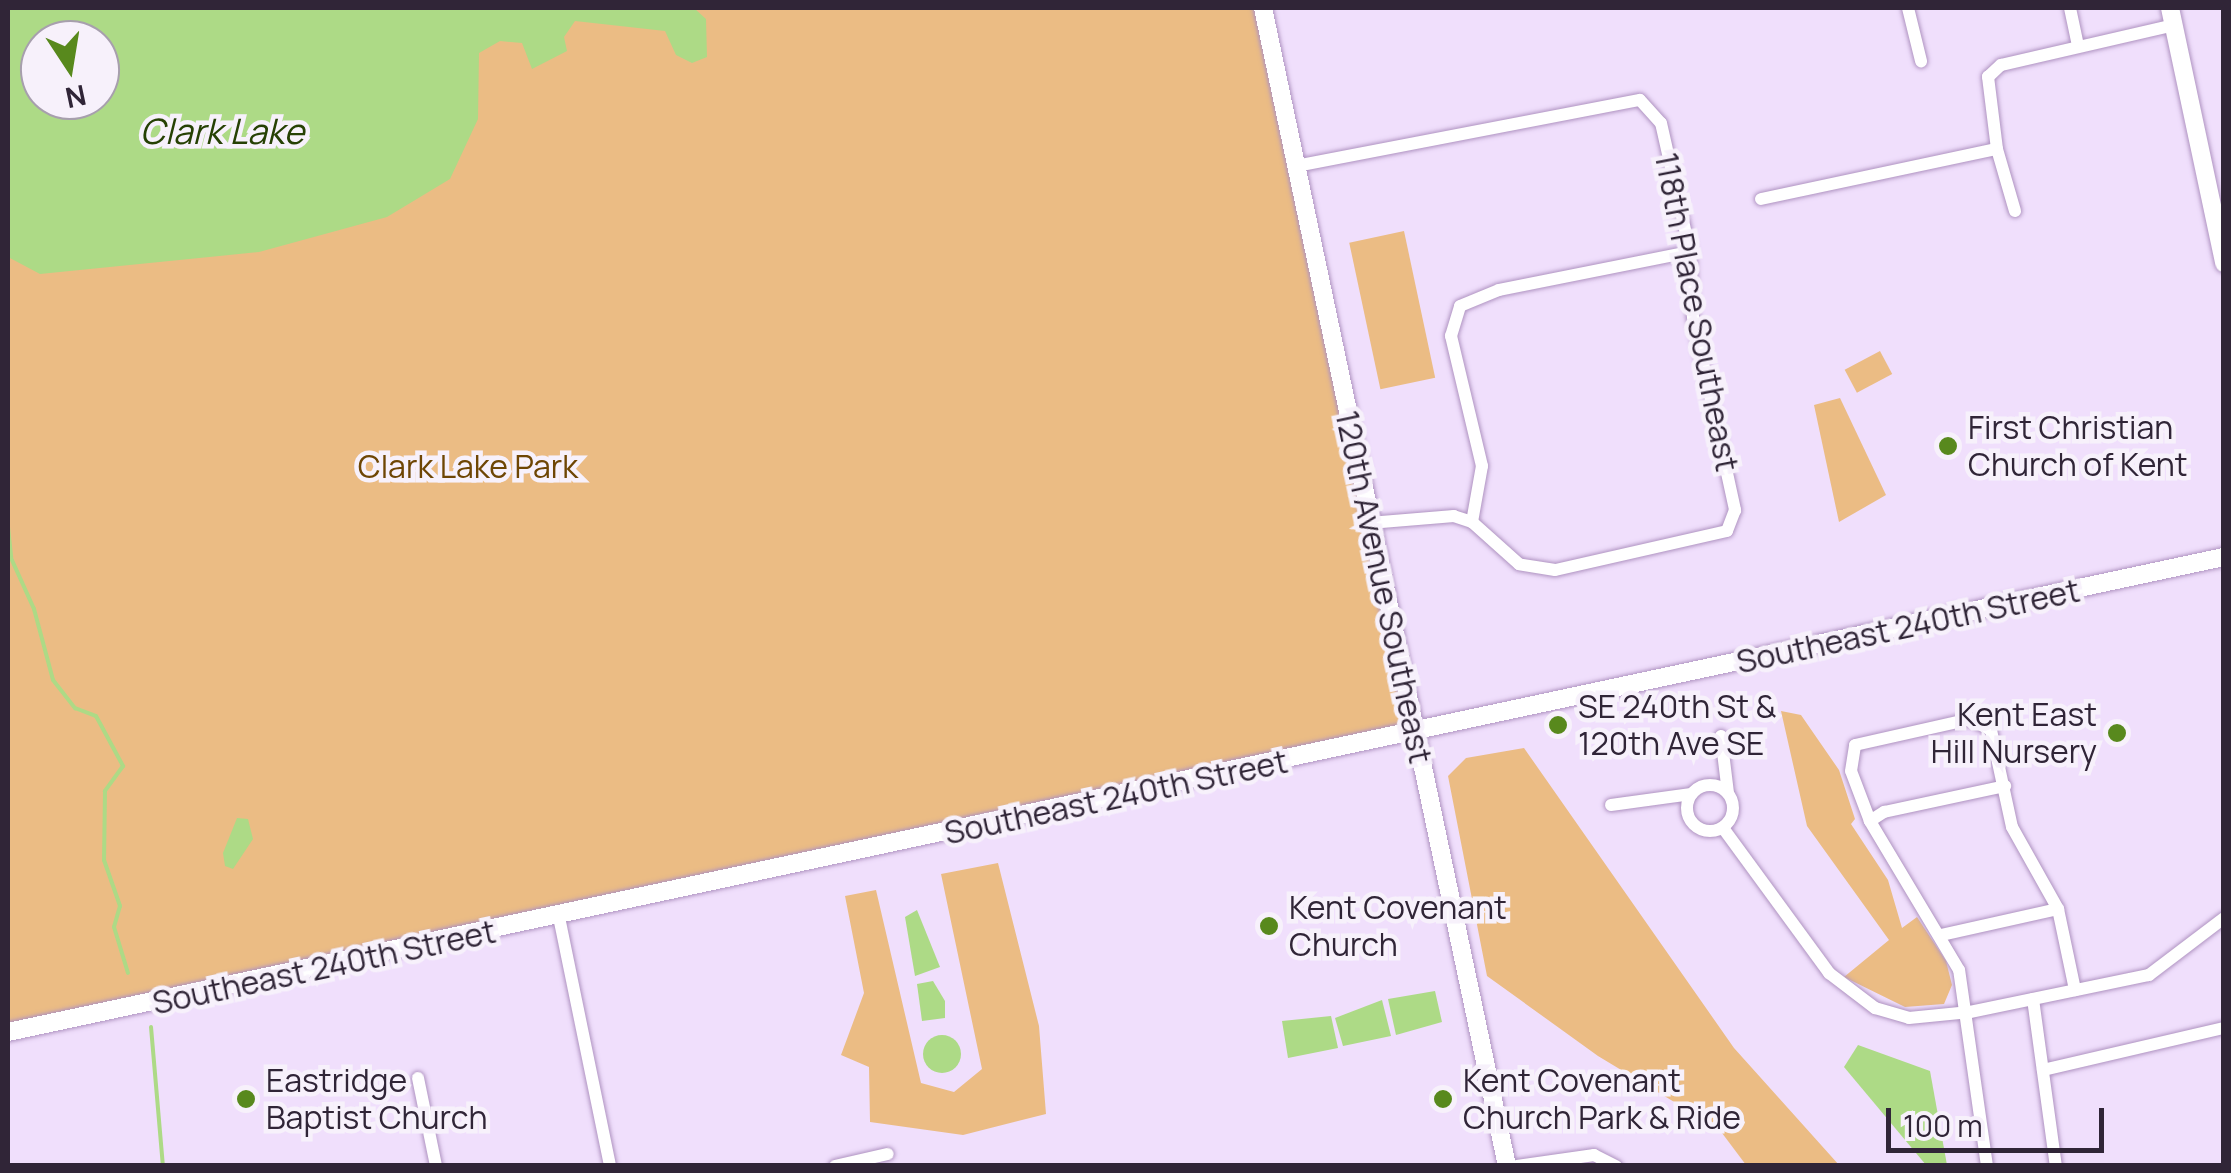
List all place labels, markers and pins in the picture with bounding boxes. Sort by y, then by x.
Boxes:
place label: First Christian Church of Kent [1968,409,2188,484]
marker: First Christian Church of Kent [1937,435,1959,457]
place label: SE 240th St & 120th Ave SE [1578,688,1776,763]
place label: Kent East Hill Nursery [1931,696,2097,771]
marker: SE 240th St & 120th Ave SE [1547,714,1569,736]
marker: Kent East Hill Nursery [2106,722,2128,744]
place label: Kent Covenant Church [1289,889,1507,964]
marker: Kent Covenant Church [1258,915,1280,937]
place label: Eastridge Baptist Church [266,1062,487,1137]
place label: Kent Covenant Church Park & Ride [1463,1062,1741,1137]
marker: Eastridge Baptist Church [235,1088,257,1110]
marker: Kent Covenant Church Park & Ride [1432,1088,1454,1110]

